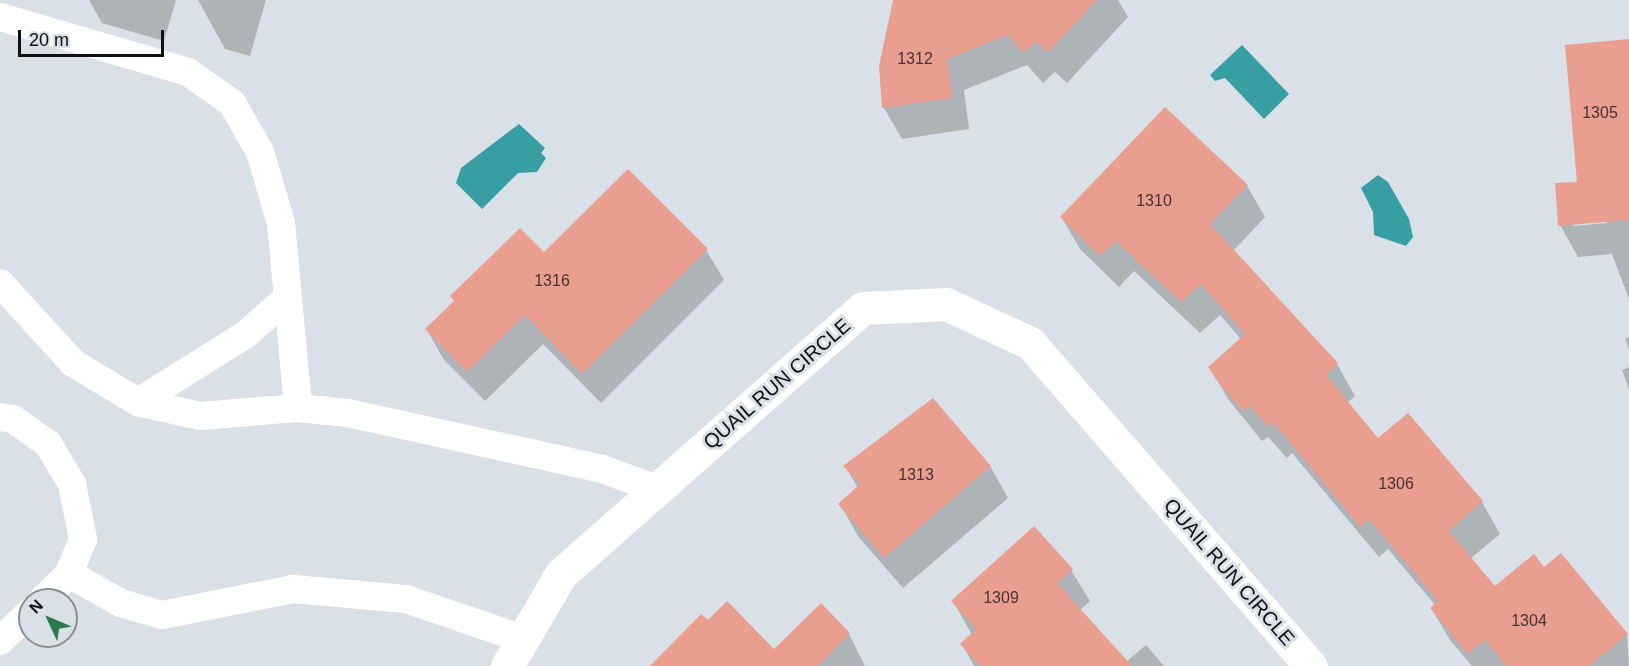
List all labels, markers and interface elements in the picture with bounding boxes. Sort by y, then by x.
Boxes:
scale bar [21,18,166,56]
text: 20 m [29,30,69,50]
house number: 1312 [897,49,933,69]
house number: 1305 [1582,103,1618,123]
house number: 1310 [1136,191,1172,211]
house number: 1316 [534,271,570,291]
street label: QUAIL RUN CIRCLE [698,313,856,455]
house number: 1313 [898,465,934,485]
house number: 1306 [1378,474,1414,494]
street label: QUAIL RUN CIRCLE [1158,493,1300,651]
north arrow [18,588,78,648]
house number: 1309 [983,588,1019,608]
text: N [26,596,46,617]
house number: 1304 [1511,611,1547,631]

